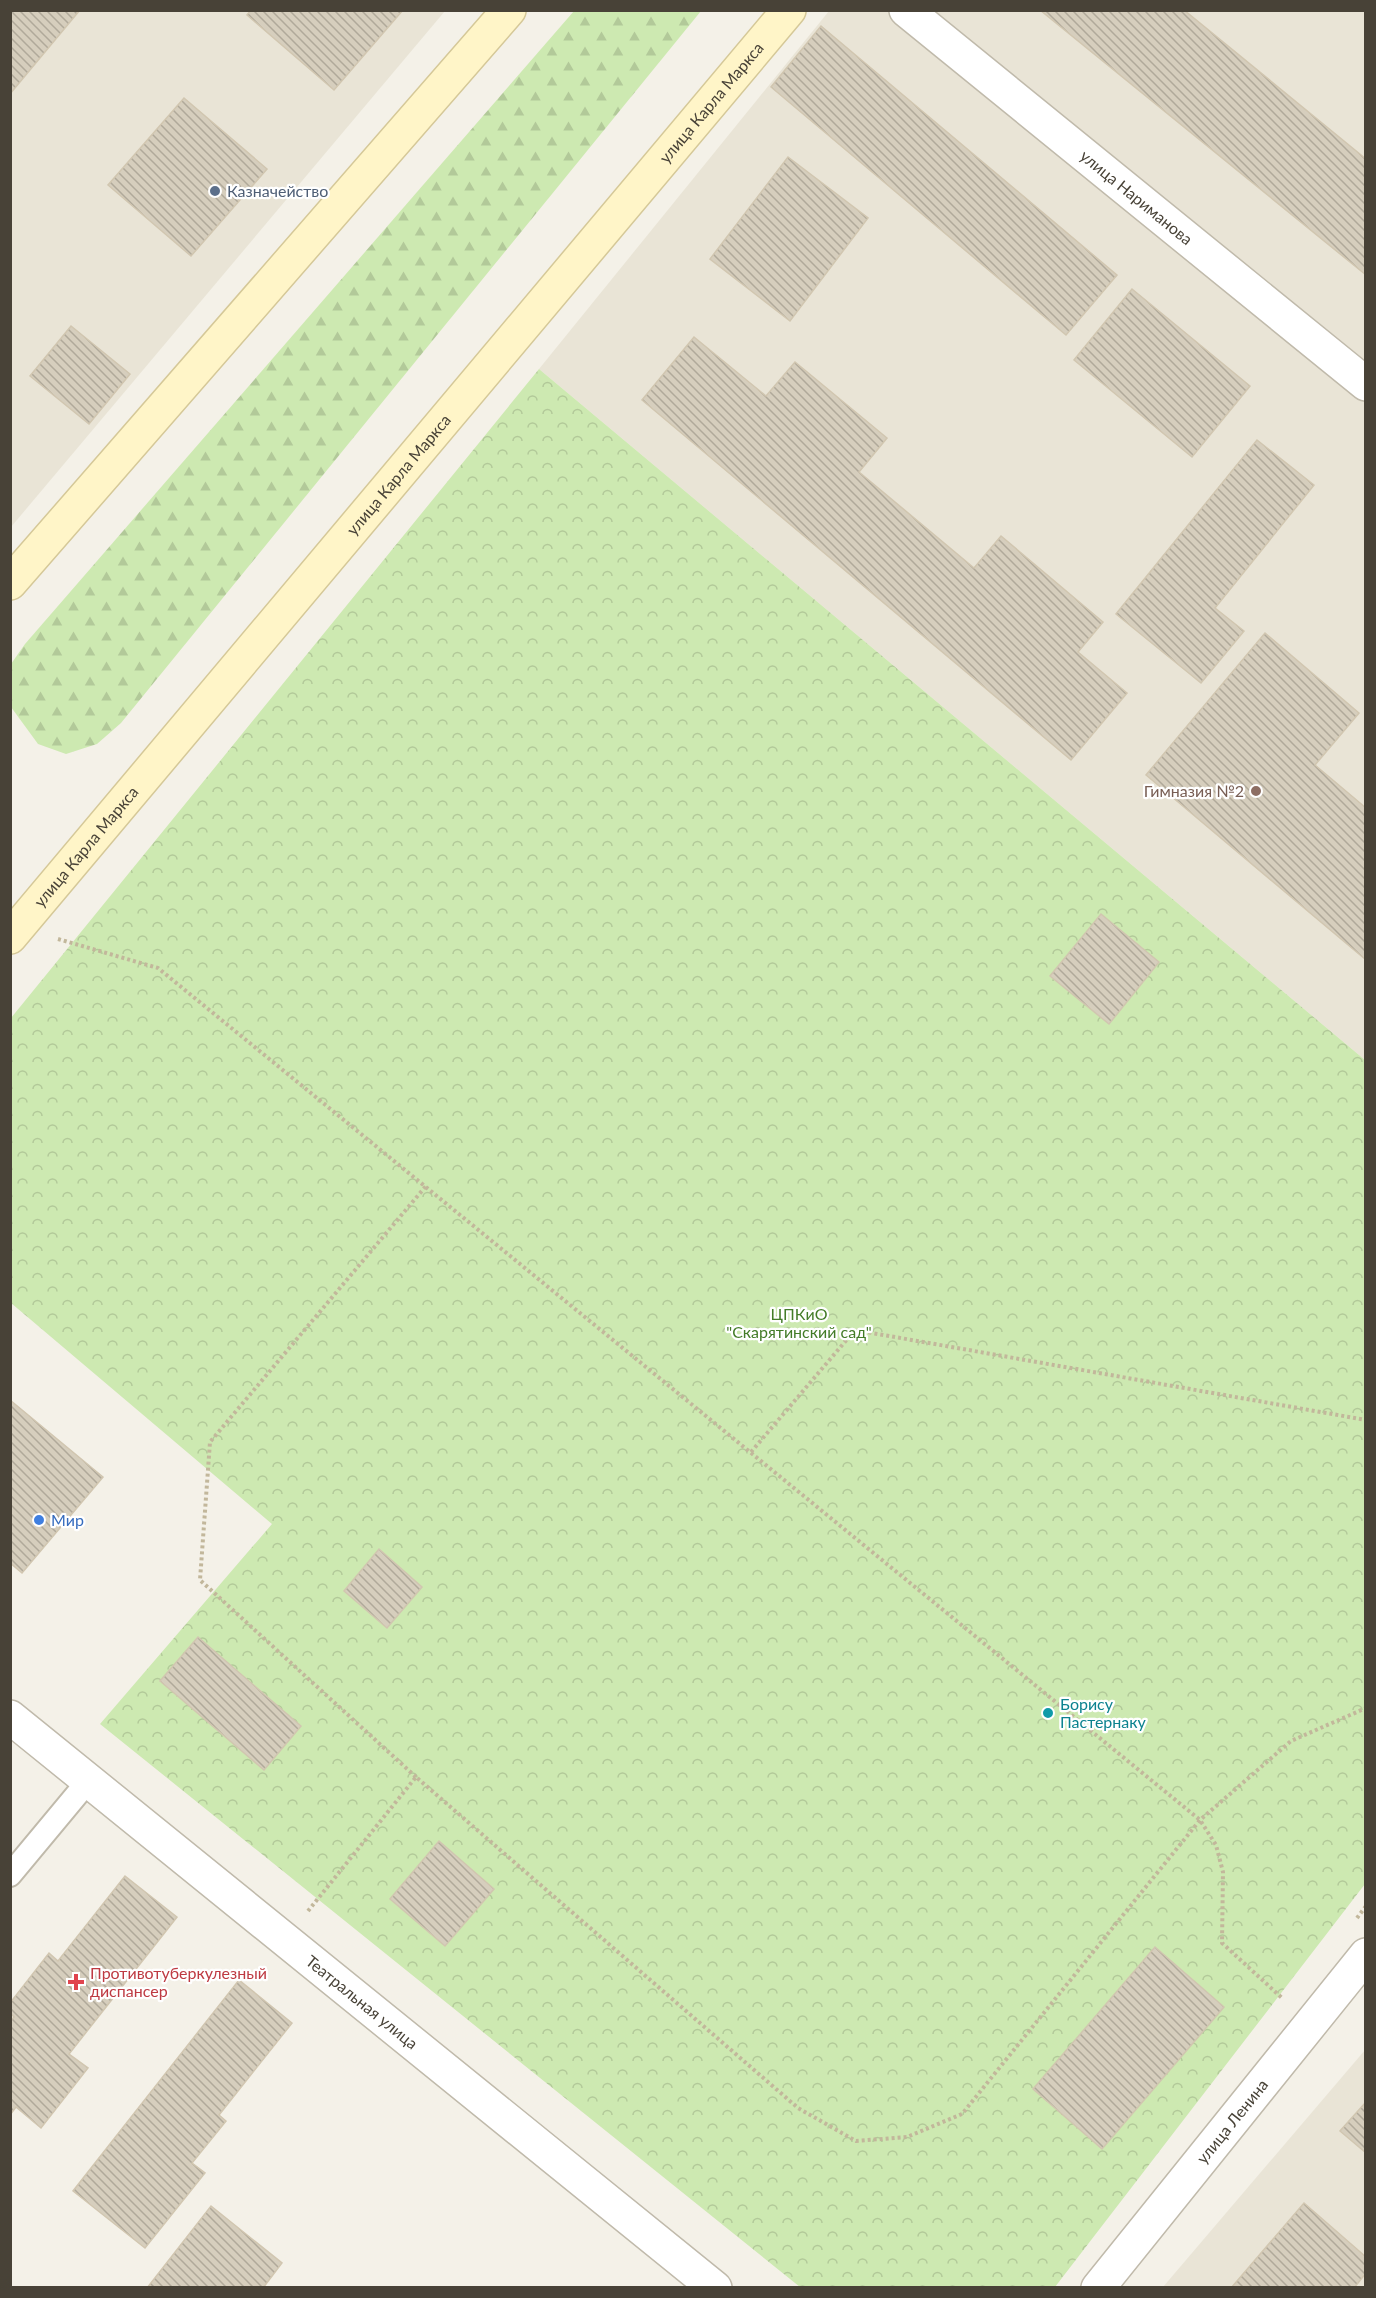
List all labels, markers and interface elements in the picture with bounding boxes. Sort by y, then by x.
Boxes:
street label: улица Карла Маркса [655,38,767,166]
street label: улица Нариманова [1077,146,1197,248]
place label: Казначейство [227,181,328,200]
marker: Казначейство [208,184,222,198]
street label: улица Карла Маркса [342,410,454,538]
place label: Гимназия №2 [1144,781,1244,800]
street label: улица Карла Маркса [29,782,142,911]
marker: Гимназия №2 [1249,784,1263,798]
park label: ЦПКиО "Скарятинский сад" [726,1304,872,1341]
place label: Мир [51,1510,84,1529]
marker: Мир [32,1513,46,1527]
place label: Борису Пастернаку [1060,1694,1147,1731]
marker: Борису Пастернаку [1041,1706,1055,1720]
street label: Театральная улица [303,1951,422,2053]
place label: Противотуберкулезный диспансер [90,1963,267,2000]
marker: Противотуберкулезный диспансер [67,1973,85,1991]
street label: улица Ленина [1192,2075,1271,2167]

